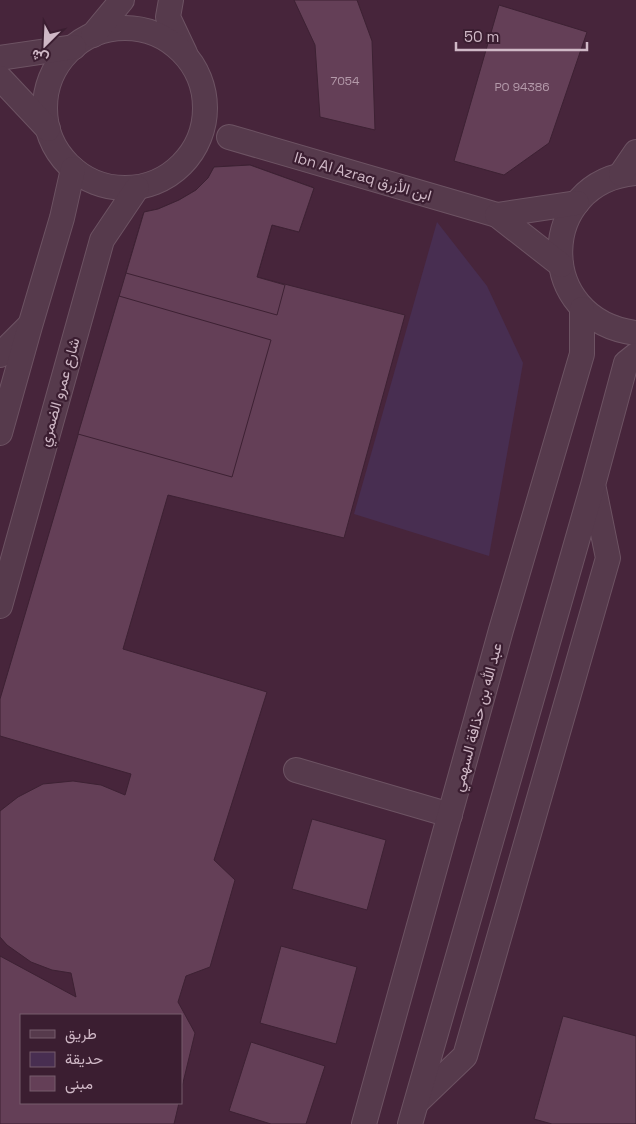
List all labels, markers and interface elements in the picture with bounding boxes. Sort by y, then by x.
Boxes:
north arrow [20,20,70,70]
scale bar [456,20,587,52]
text: 50 m [464,27,499,46]
text: ش [28,45,51,69]
house number: 7054 [330,73,360,89]
house number: PO 94386 [494,79,550,95]
street label: Ibn Al Azraq ابن الأزرق [292,147,434,206]
street label: شارع عمرو الضمري [34,335,87,450]
street label: عبد الله بن حذافة السهمي [448,640,510,794]
legend [20,1014,182,1104]
text: طريق [65,1024,97,1044]
text: حديقة [65,1049,103,1068]
text: مبنى [65,1074,93,1094]

